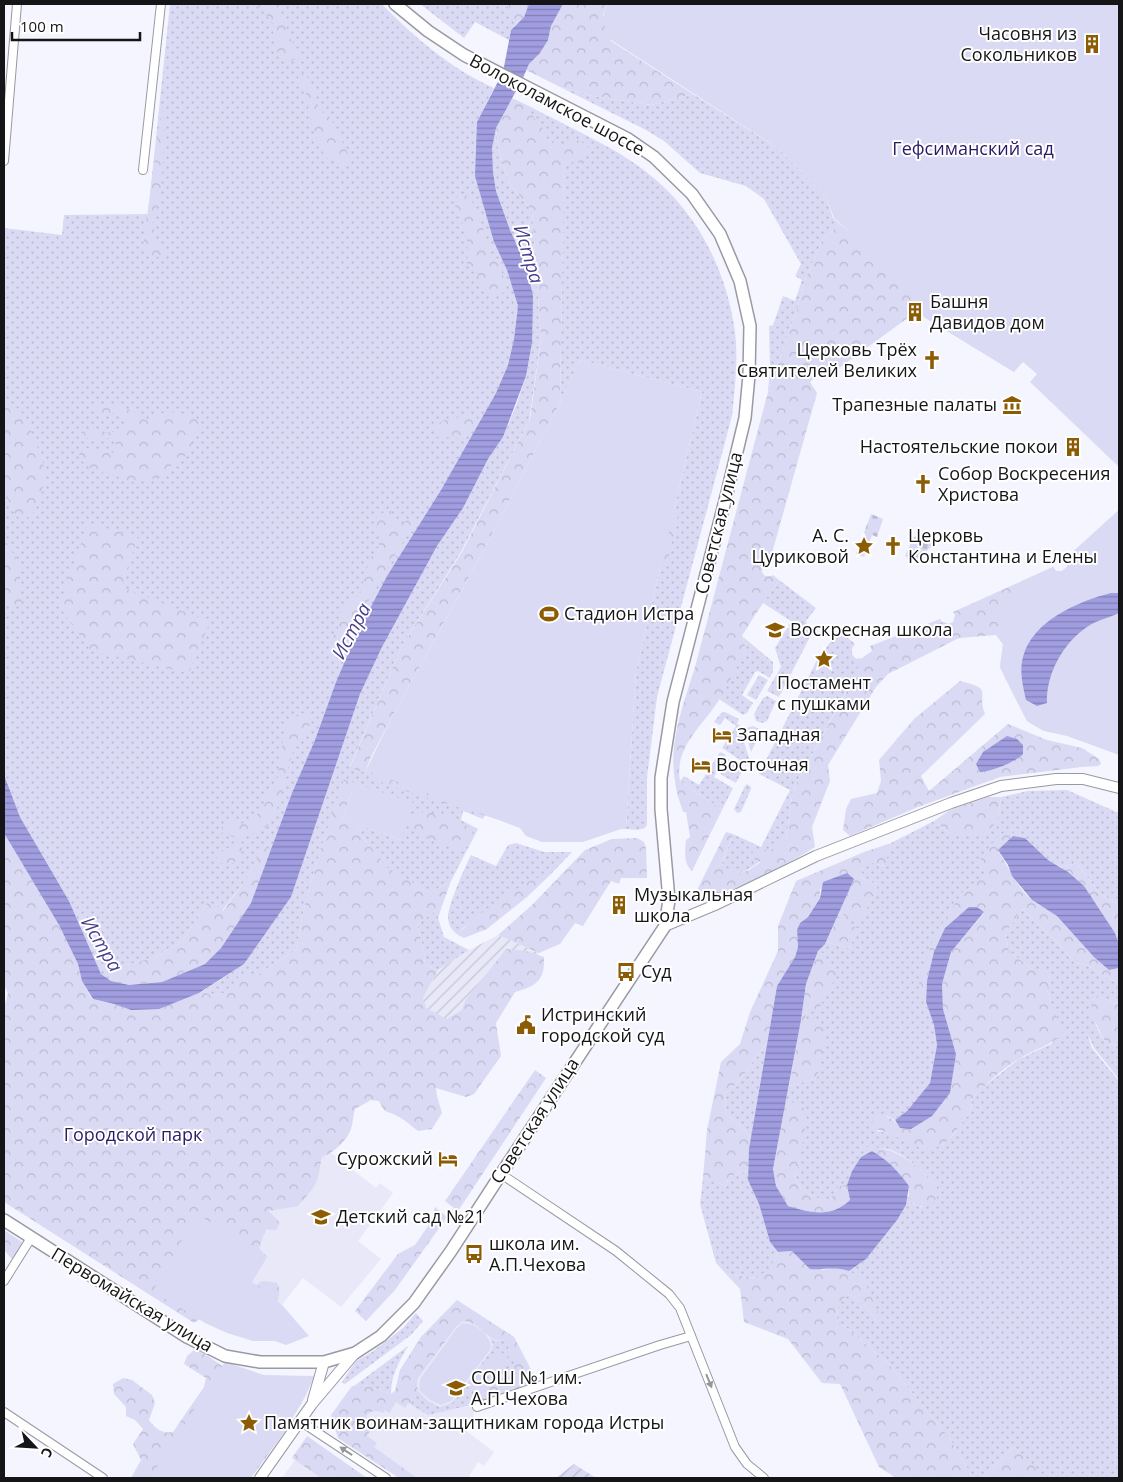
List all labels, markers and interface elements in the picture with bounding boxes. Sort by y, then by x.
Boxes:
scale bar [12,10,140,42]
text: 100 m [20,16,64,36]
place label: Часовня из Сокольников [960,21,1077,66]
building icon: Часовня из Сокольников [1081,33,1103,55]
street label: Волоколамское шоссе [466,48,649,160]
park label: Гефсиманский сад [892,136,1054,160]
water label: Истра [508,221,550,287]
place label: Башня Давидов дом [930,289,1045,334]
building icon: Башня Давидов дом [904,301,926,323]
place label: Церковь Трёх Святителей Великих [737,337,918,382]
church icon: Церковь Трёх Святителей Великих [921,349,943,371]
place label: Трапезные палаты [832,392,997,416]
museum icon: Трапезные палаты [1001,394,1023,416]
place label: Настоятельские покои [860,434,1058,458]
building icon: Настоятельские покои [1062,436,1084,458]
street label: Советская улица [689,449,747,596]
place label: Собор Воскресения Христова [938,461,1110,506]
church icon: Собор Воскресения Христова [912,473,934,495]
place label: А. С. Цуриковой [752,523,849,568]
place label: Церковь Константина и Елены [908,523,1097,568]
place icon: А. С. Цуриковой [853,535,875,557]
church icon: Церковь Константина и Елены [882,535,904,557]
water label: Истра [325,598,377,664]
place label: Стадион Истра [564,601,694,625]
sports icon: Стадион Истра [538,603,560,625]
place label: Воскресная школа [790,617,953,641]
school or university icon: Воскресная школа [764,619,786,641]
place icon: Постамент с пушками [813,648,835,670]
place label: Постамент с пушками [777,670,872,715]
place label: Западная [737,722,820,746]
hotel icon: Западная [711,724,733,746]
place label: Восточная [716,752,809,776]
hotel icon: Восточная [690,754,712,776]
place label: Музыкальная школа [634,882,753,927]
building icon: Музыкальная школа [608,894,630,916]
water label: Истра [75,912,129,977]
place label: Суд [641,959,672,983]
bus stop icon: Суд [615,961,637,983]
place label: Истринский городской суд [541,1002,665,1047]
public building icon: Истринский городской суд [515,1014,537,1036]
street label: Советская улица [484,1053,584,1188]
park label: Городской парк [64,1122,203,1146]
place label: Сурожский [337,1146,433,1170]
hotel icon: Сурожский [437,1148,459,1170]
place label: Детский сад №21 [336,1204,485,1228]
school or university icon: Детский сад №21 [310,1206,332,1228]
place label: школа им. А.П.Чехова [489,1231,586,1276]
street label: Первомайская улица [47,1241,218,1357]
bus stop icon: школа им. А.П.Чехова [463,1243,485,1265]
place label: СОШ №1 им. А.П.Чехова [471,1365,582,1410]
one-way arrow [706,1374,713,1389]
school or university icon: СОШ №1 им. А.П.Чехова [445,1377,467,1399]
place label: Памятник воинам-защитникам города Истры [264,1410,664,1434]
place icon: Памятник воинам-защитникам города Истры [238,1412,260,1434]
north arrow [10,1422,60,1472]
text: С [37,1445,58,1461]
one-way arrow [339,1446,352,1456]

